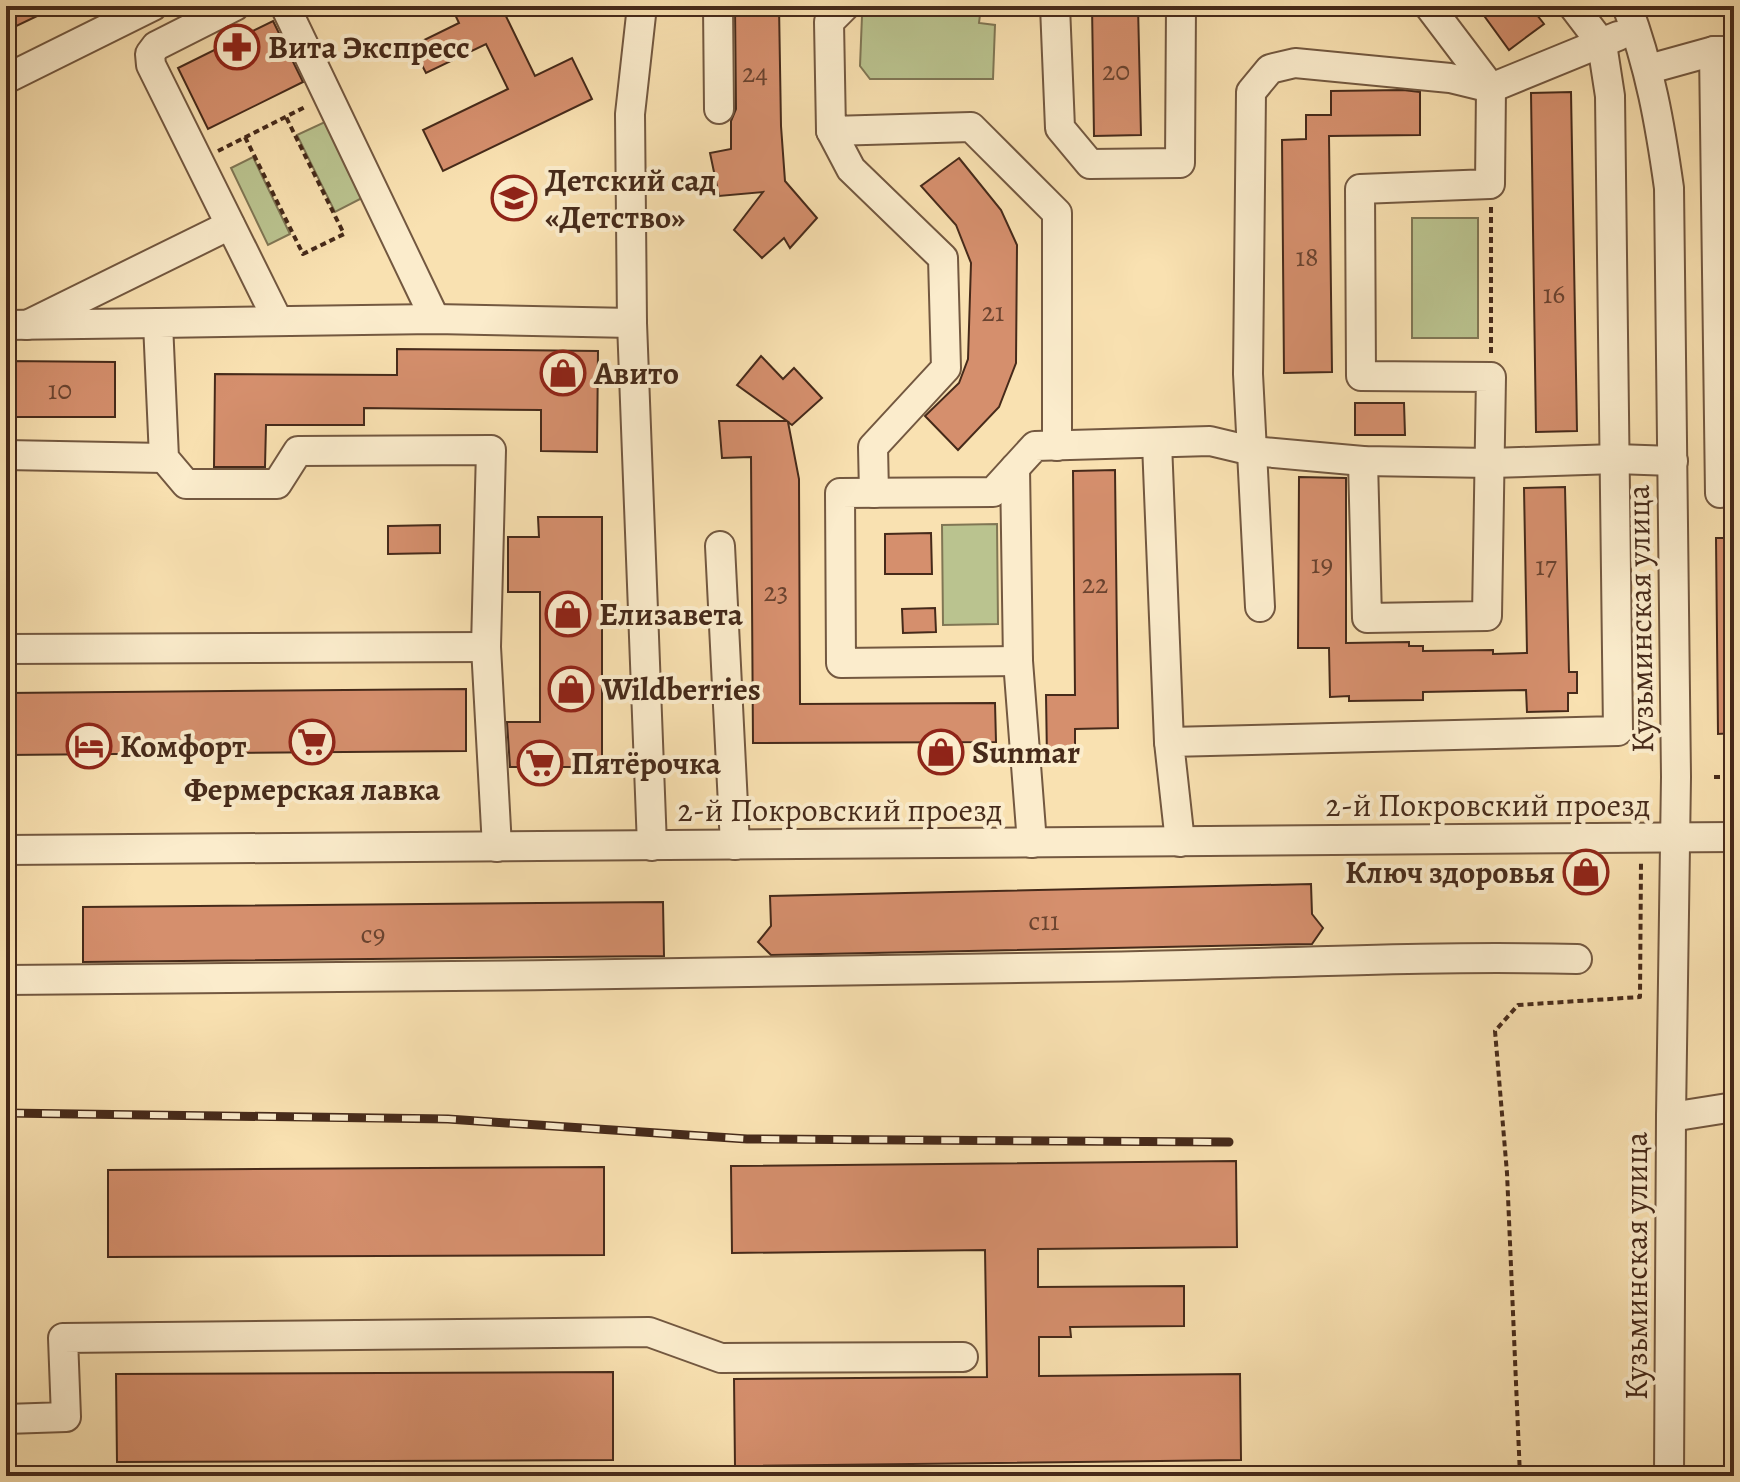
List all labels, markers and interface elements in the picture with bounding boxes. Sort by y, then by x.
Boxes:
pharmacy icon: Вита Экспресс [213,23,261,71]
place label: Вита Экспресс [268,25,470,69]
house number: 20 [1102,52,1130,90]
house number: 24 [742,54,768,92]
place label: Детский сад «Детство» [545,158,716,239]
school or university icon: Детский сад «Детство» [490,174,538,222]
house number: 18 [1295,238,1319,276]
house number: 16 [1543,275,1565,313]
house number: 21 [982,293,1004,331]
shop icon: Авито [539,349,587,397]
place label: Авито [593,351,679,395]
house number: 10 [48,371,72,409]
street label: Кузьминская улица [1616,484,1664,754]
house number: 19 [1311,545,1333,583]
house number: 17 [1535,547,1557,585]
house number: 22 [1082,565,1108,603]
house number: 23 [764,573,788,611]
shop icon: Елизавета [544,590,592,638]
place label: Елизавета [599,592,744,636]
shop icon: Wildberries [547,665,595,713]
place label: Wildberries [601,667,761,711]
supermarket icon: Фермерская лавка [288,718,336,766]
hotel icon: Комфорт [65,722,113,770]
place label: Комфорт [120,724,247,768]
shop icon: Sunmar [917,728,965,776]
place label: Sunmar [972,730,1080,774]
supermarket icon: Пятёрочка [516,739,564,787]
place label: Пятёрочка [571,741,722,785]
place label: Фермерская лавка [184,767,441,811]
street label: 2-й Покровский проезд [1325,783,1651,827]
street label: 2-й Покровский проезд [677,788,1003,832]
shop icon: Ключ здоровья [1562,848,1610,896]
place label: Ключ здоровья [1345,850,1555,894]
house number: с11 [1028,902,1060,940]
house number: с9 [361,915,385,953]
street label: Кузьминская улица [1614,1131,1658,1400]

